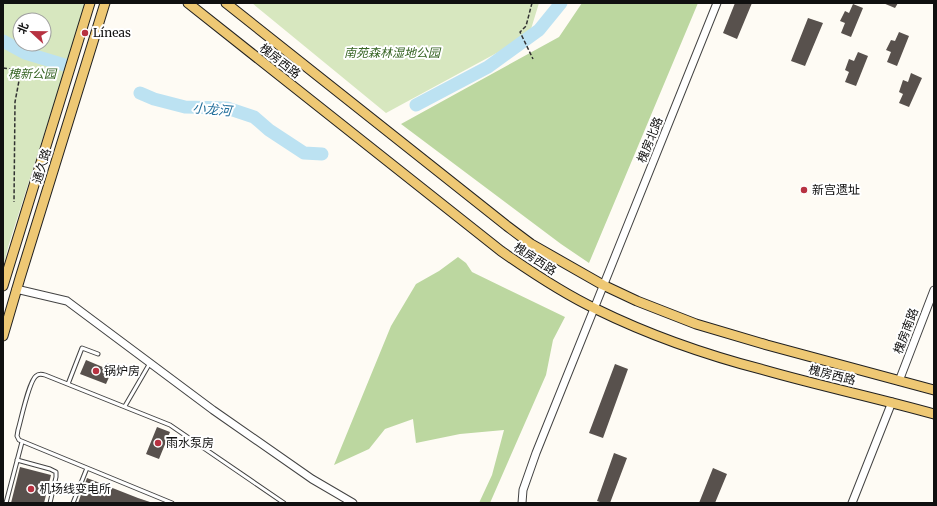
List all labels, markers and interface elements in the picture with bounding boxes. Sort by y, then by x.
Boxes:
north arrow [12,12,52,52]
text: 北 [14,21,31,36]
place label: Líneas [93,25,131,40]
marker: Líneas [80,28,90,38]
street label: 槐房西路 [257,40,304,81]
park label: 南苑森林湿地公园 [344,45,442,60]
park label: 槐新公园 [8,66,58,81]
water label: 小龙河 [192,99,235,120]
street label: 槐房北路 [634,115,665,165]
street label: 通久路 [29,146,54,185]
place label: 新宫遗址 [812,182,860,197]
marker: 新宫遗址 [799,185,809,195]
street label: 槐房西路 [511,239,559,278]
street label: 槐房南路 [890,306,921,356]
street label: 槐房西路 [807,361,857,388]
place label: 锅炉房 [104,363,140,378]
marker: 锅炉房 [91,366,101,376]
place label: 雨水泵房 [166,435,214,450]
marker: 雨水泵房 [153,438,163,448]
place label: 机场线变电所 [39,481,111,496]
marker: 机场线变电所 [26,484,36,494]

